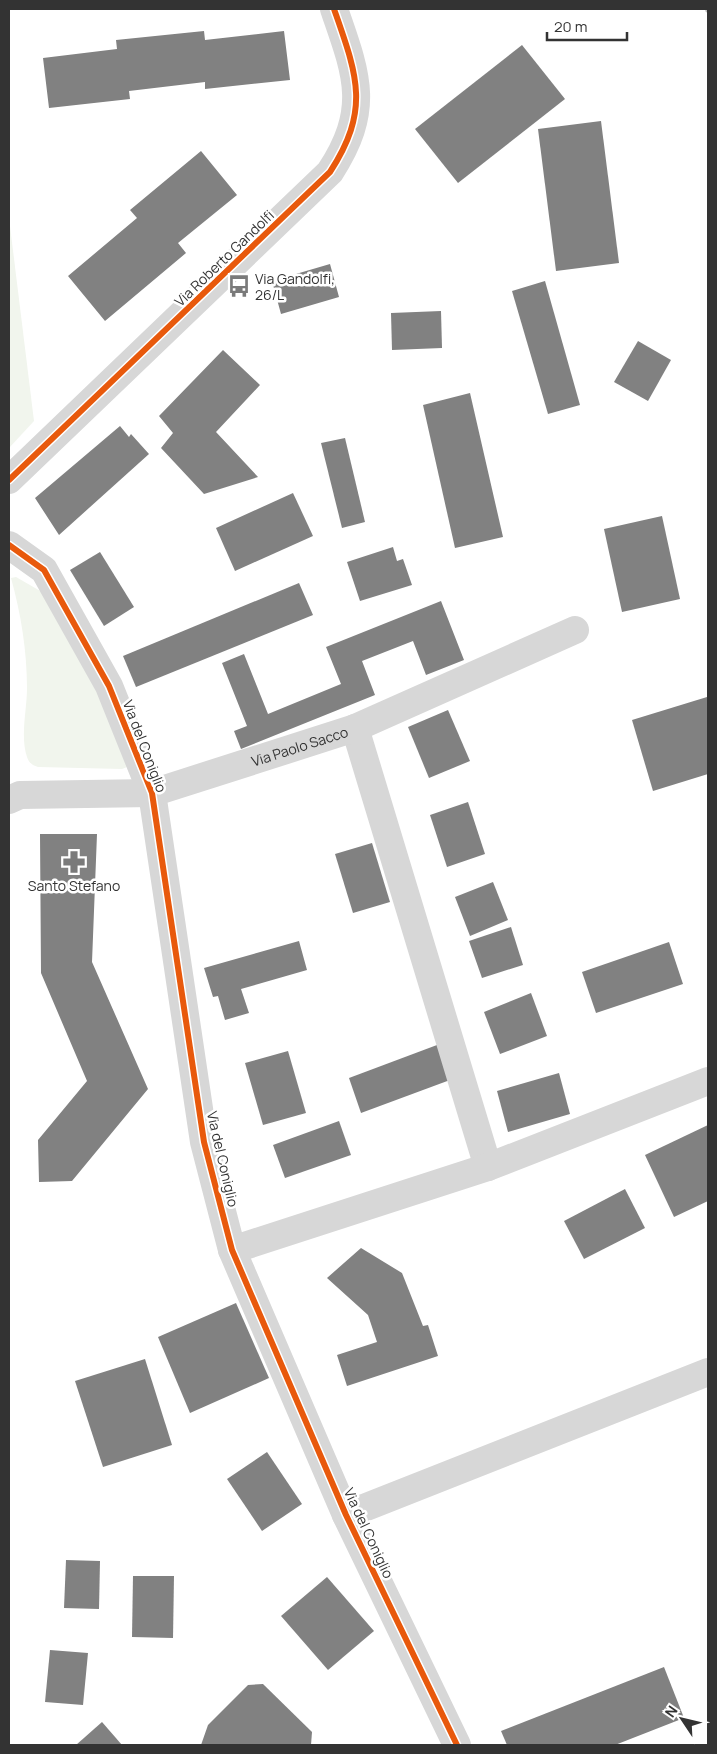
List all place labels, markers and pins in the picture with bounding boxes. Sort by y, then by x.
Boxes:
place label: Via Gandolfi, 26/L [255,269,335,304]
bus stop icon: Via Gandolfi, 26/L [226,273,252,299]
pharmacy icon: Santo Stefano [61,849,87,875]
place label: Santo Stefano [28,876,120,895]

